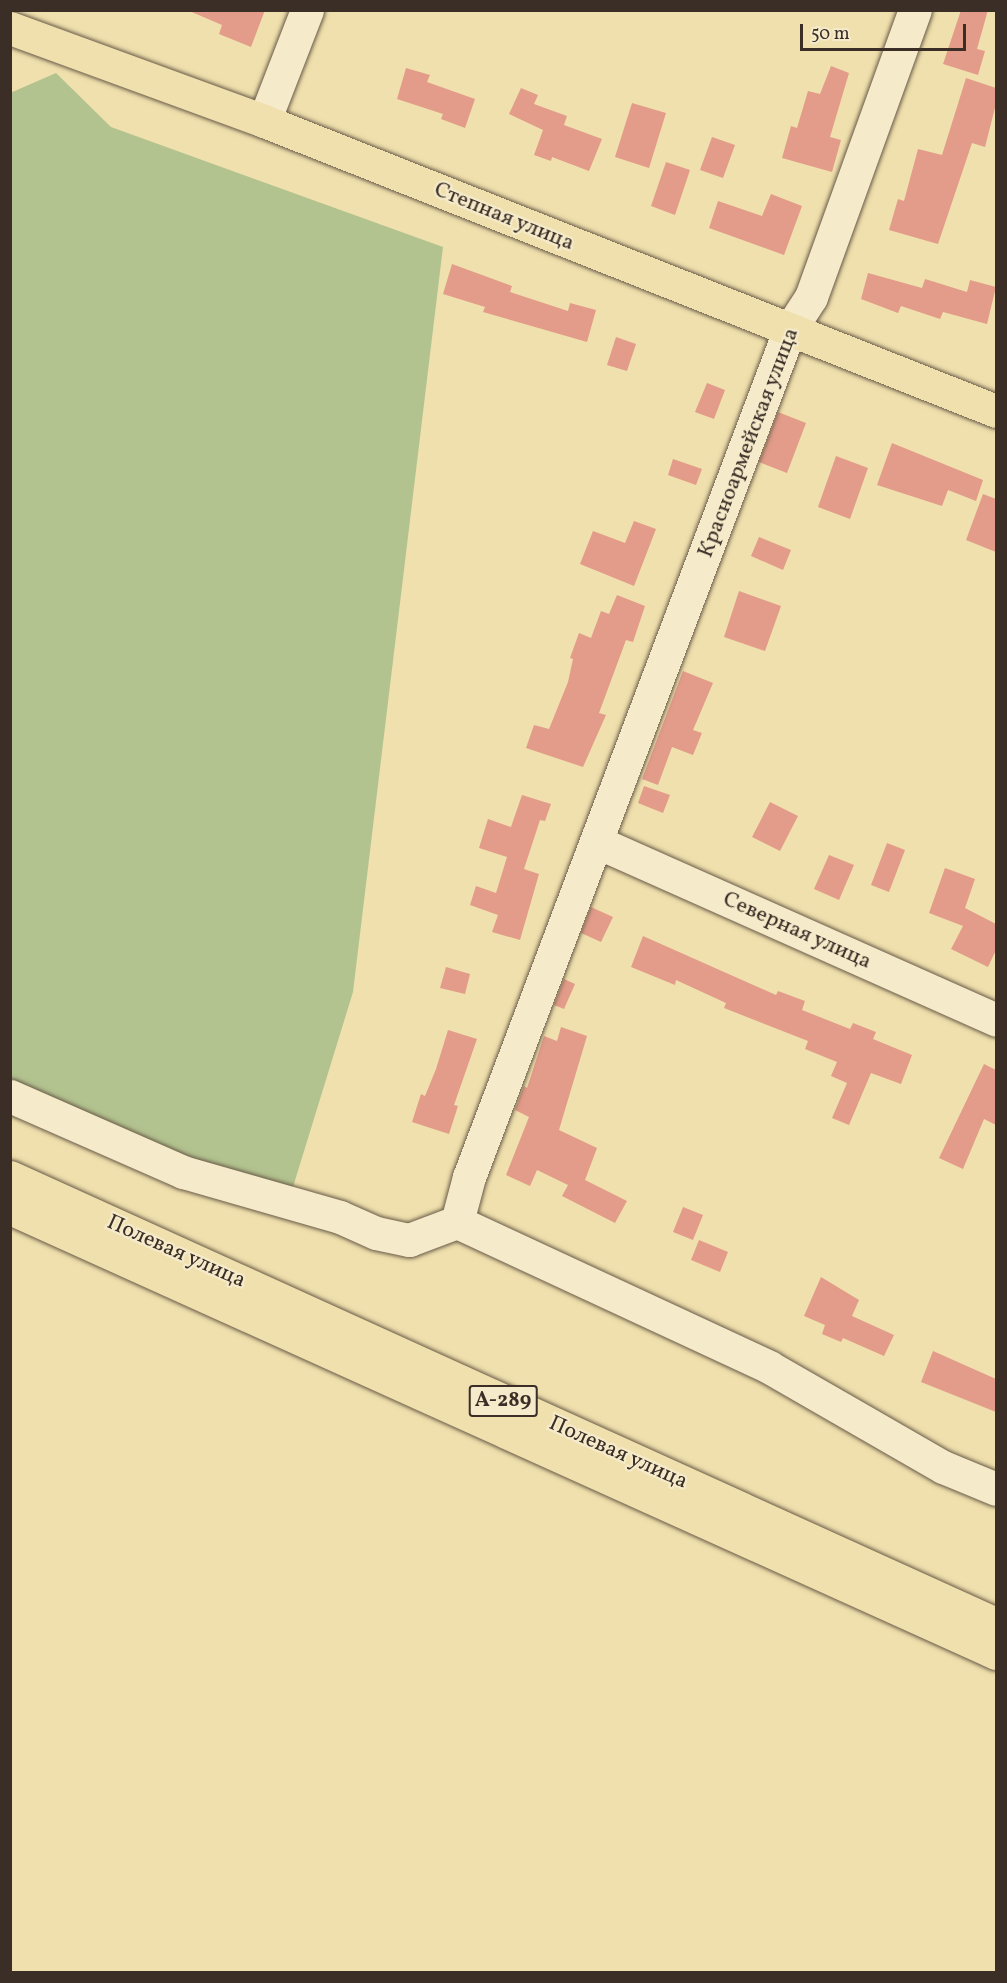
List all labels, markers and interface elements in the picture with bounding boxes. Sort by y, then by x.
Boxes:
scale bar [803,12,970,50]
text: 50 m [811,22,850,47]
street label: Степная улица [430,177,578,257]
street label: Красноармейская улица [693,324,805,562]
street label: Северная улица [718,886,876,976]
street label: Полевая улица [102,1209,250,1295]
road number: А-289 [468,1383,538,1419]
street label: Полевая улица [544,1410,692,1496]

